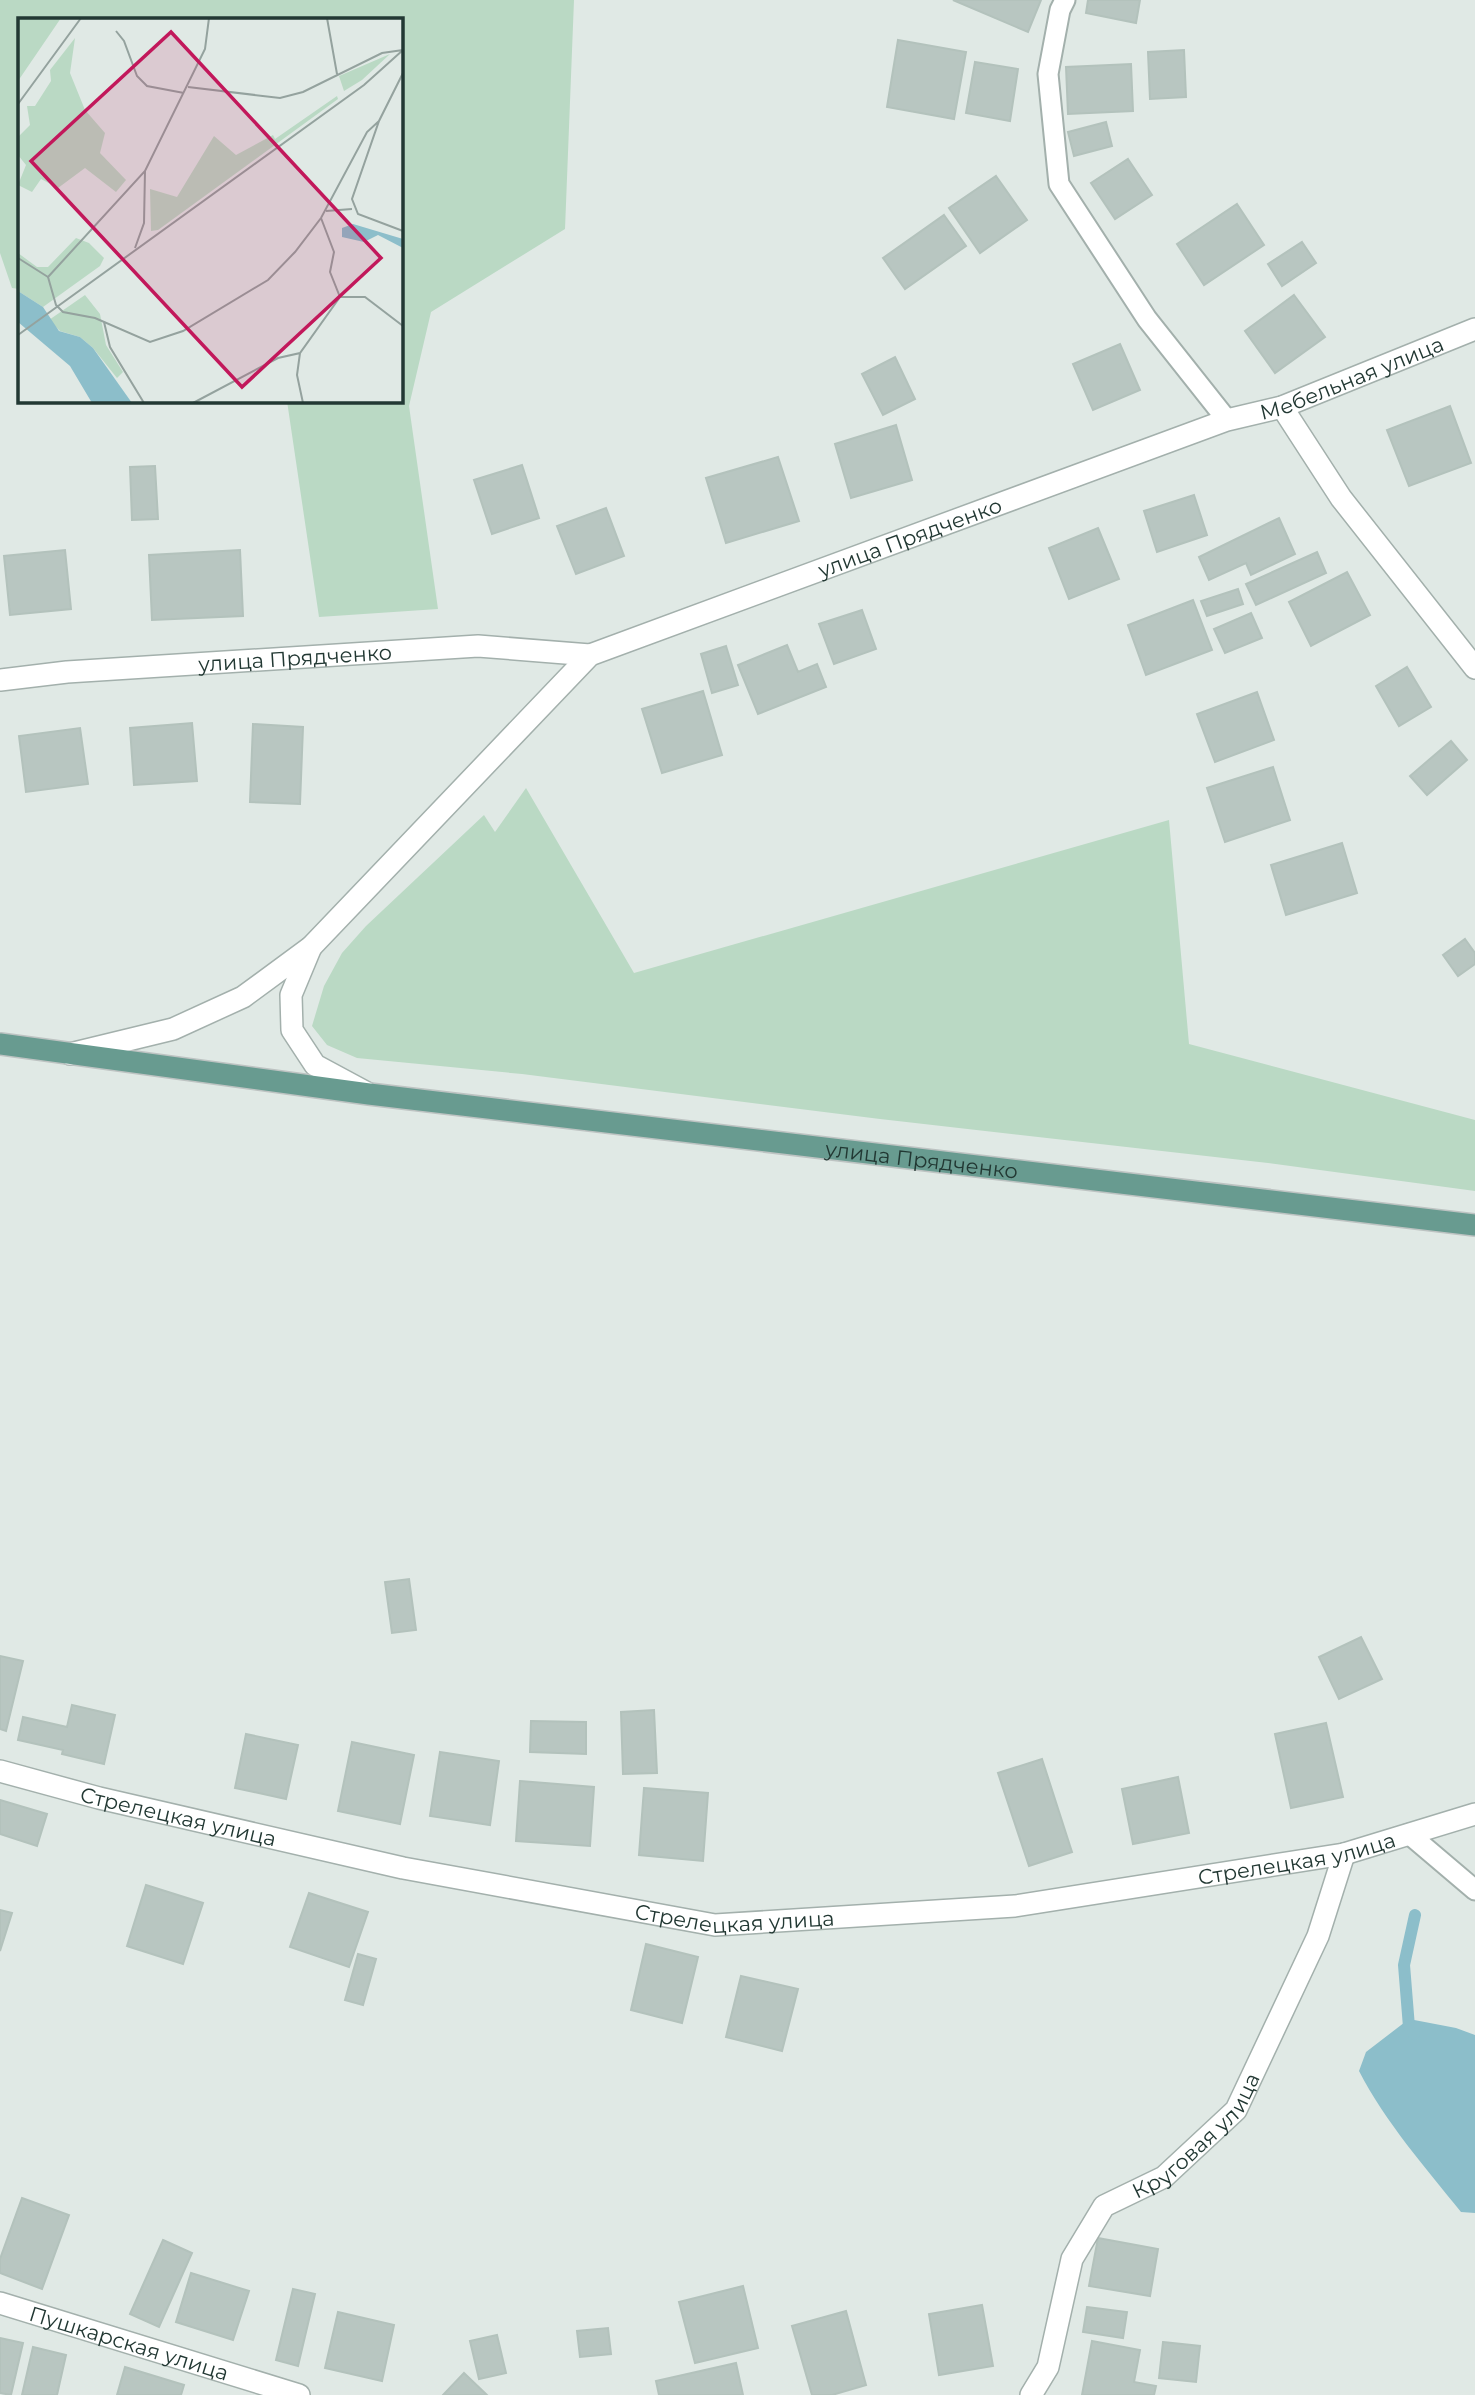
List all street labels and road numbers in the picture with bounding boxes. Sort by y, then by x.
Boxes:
street label: Мебельная улица [1257,331,1447,424]
street label: улица Прядченко [814,492,1005,583]
street label: улица Прядченко [197,639,393,676]
street label: улица Прядченко [823,1136,1019,1183]
street label: Стрелецкая улица [77,1781,279,1851]
street label: Стрелецкая улица [1196,1827,1398,1889]
street label: Стрелецкая улица [633,1898,835,1938]
street label: Круговая улица [1128,2069,1264,2203]
street label: Пушкарская улица [26,2300,232,2385]

